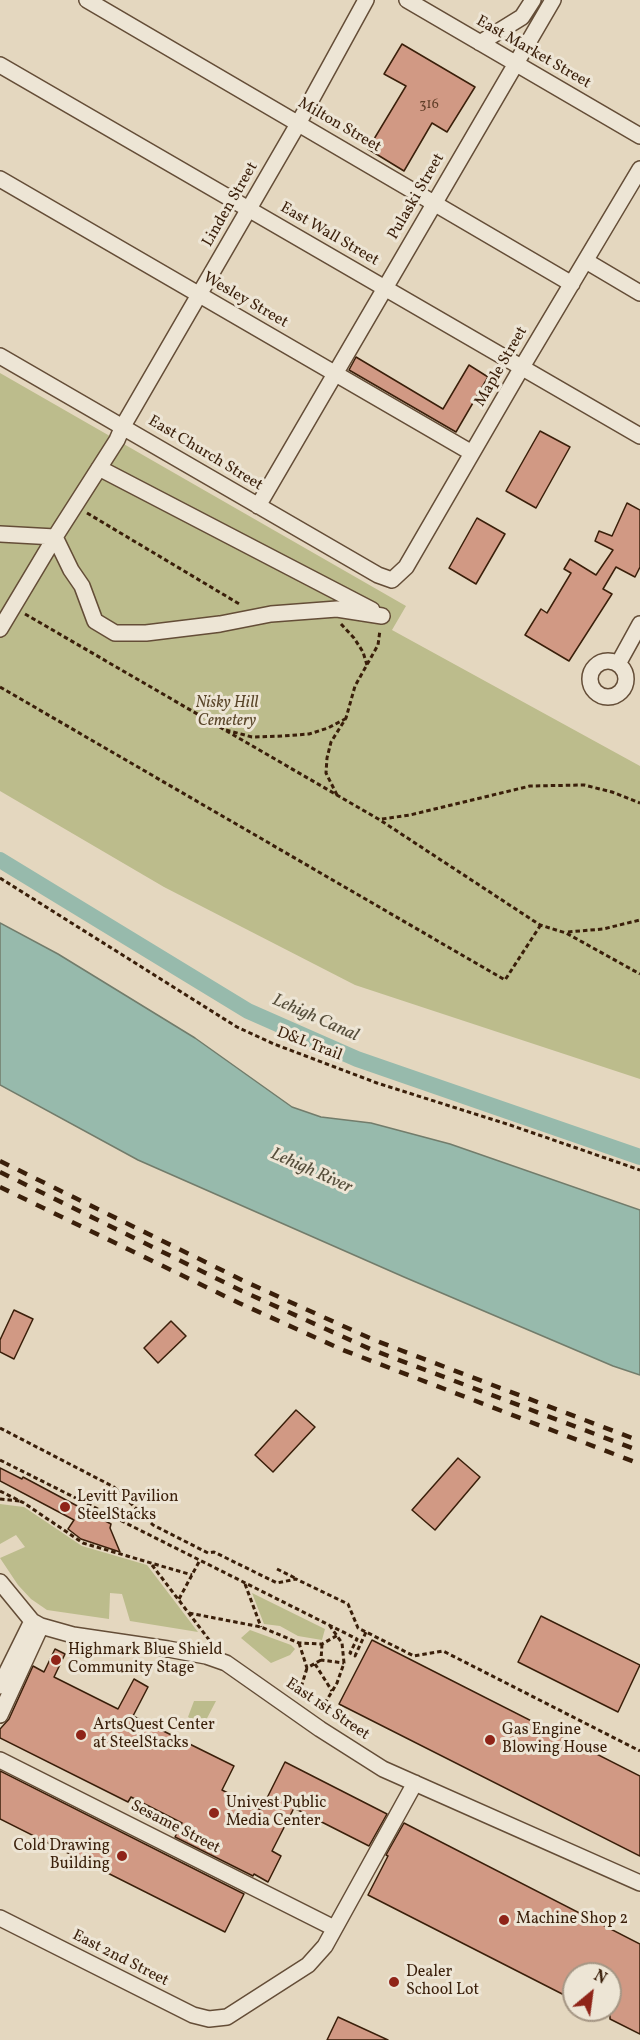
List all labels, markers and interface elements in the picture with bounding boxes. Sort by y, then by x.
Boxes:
street label: East Market Street [472,12,594,94]
street label: Milton Street [294,94,384,158]
house number: 316 [419,97,439,113]
street label: Pulaski Street [385,150,449,244]
street label: Linden Street [199,159,263,251]
street label: East Wall Street [276,199,382,271]
street label: Wesley Street [199,269,291,333]
street label: Maple Street [471,323,533,411]
street label: East Church Street [144,412,266,496]
park label: Nisky Hill Cemetery [196,694,258,732]
water label: Lehigh Canal [268,990,362,1048]
street label: D&L Trail [273,1024,345,1066]
water label: Lehigh River [267,1144,355,1200]
place label: Levitt Pavilion SteelStacks [77,1488,179,1526]
marker: Levitt Pavilion SteelStacks [58,1500,72,1514]
place label: Highmark Blue Shield Community Stage [68,1641,222,1679]
marker: Highmark Blue Shield Community Stage [49,1653,63,1667]
street label: East 1st Street [281,1675,373,1745]
place label: ArtsQuest Center at SteelStacks [93,1716,215,1754]
place label: Gas Engine Blowing House [502,1721,607,1759]
marker: ArtsQuest Center at SteelStacks [74,1728,88,1742]
marker: Gas Engine Blowing House [483,1733,497,1747]
place label: Univest Public Media Center [226,1794,326,1832]
street label: Sesame Street [127,1797,223,1859]
marker: Univest Public Media Center [207,1806,221,1820]
place label: Cold Drawing Building [13,1837,110,1875]
marker: Cold Drawing Building [115,1849,129,1863]
place label: Machine Shop 2 [516,1910,628,1930]
marker: Machine Shop 2 [497,1913,511,1927]
street label: East 2nd Street [69,1926,171,1992]
north arrow [562,1962,622,2022]
place label: Dealer School Lot [406,1963,479,2001]
text: N [589,1966,610,1990]
marker: Dealer School Lot [387,1975,401,1989]

